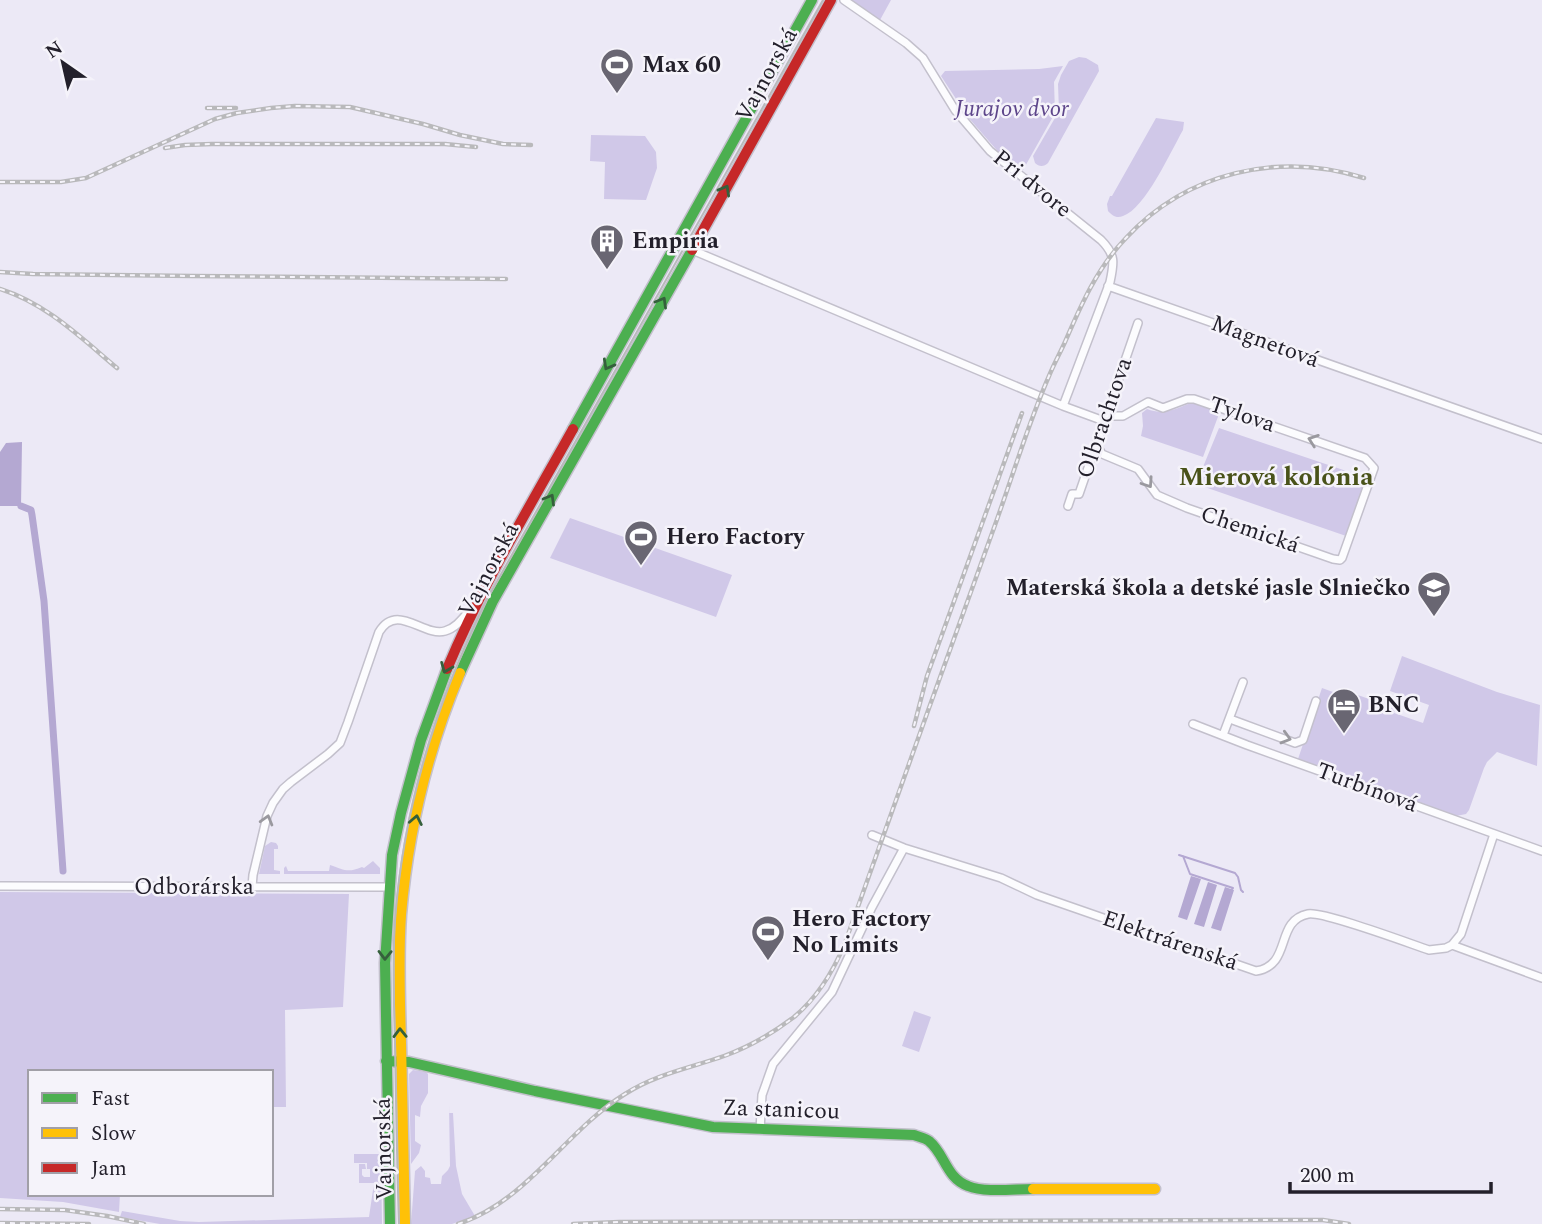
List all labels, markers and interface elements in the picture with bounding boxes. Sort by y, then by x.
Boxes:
street label: Vajnorská [727,21,807,129]
north arrow [28,28,98,98]
text: N [40,34,69,67]
sports icon: Max 60 [598,46,636,95]
place label: Max 60 [642,48,721,83]
park label: Jurajov dvor [953,92,1070,127]
street label: Pri dvore [985,141,1079,227]
one-way arrow [717,185,730,198]
building icon: Empiria [588,222,626,271]
place label: Empiria [632,224,719,259]
one-way arrow [654,296,667,309]
street label: Magnetová [1206,306,1324,378]
street label: Olbrachtova [1068,353,1142,483]
one-way arrow [603,358,616,370]
street label: Tylova [1204,387,1280,443]
one-way arrow [1308,434,1320,448]
district label: Mierová kolónia [1178,457,1374,497]
one-way arrow [1140,475,1152,488]
one-way arrow [542,494,555,506]
street label: Chemická [1196,497,1304,563]
street label: Vajnorská [449,516,529,624]
sports icon: Hero Factory [622,518,660,567]
place label: Hero Factory [666,520,805,555]
school or university icon: Materská škola a detské jasle Slniečko [1415,569,1453,618]
place label: Materská škola a detské jasle Slniečko [1006,571,1410,606]
one-way arrow [441,662,455,674]
hotel icon: BNC [1325,686,1363,735]
place label: BNC [1368,688,1419,723]
one-way arrow [1279,730,1291,745]
street label: Turbínová [1311,754,1423,822]
one-way arrow [408,814,423,826]
one-way arrow [258,815,273,827]
street label: Odborárska [134,870,254,905]
street label: Elektrárenská [1097,901,1243,981]
place label: Hero Factory No Limits [792,902,931,963]
sports icon: Hero Factory No Limits [749,913,787,962]
one-way arrow [377,950,393,961]
one-way arrow [392,1028,408,1038]
legend [28,1070,273,1196]
text: Fast [91,1083,130,1115]
street label: Za stanicou [722,1090,841,1130]
street label: Vajnorská [366,1097,402,1201]
text: Slow [91,1118,137,1150]
scale bar [1290,1150,1491,1194]
text: Jam [91,1153,127,1185]
text: 200 m [1300,1160,1355,1192]

